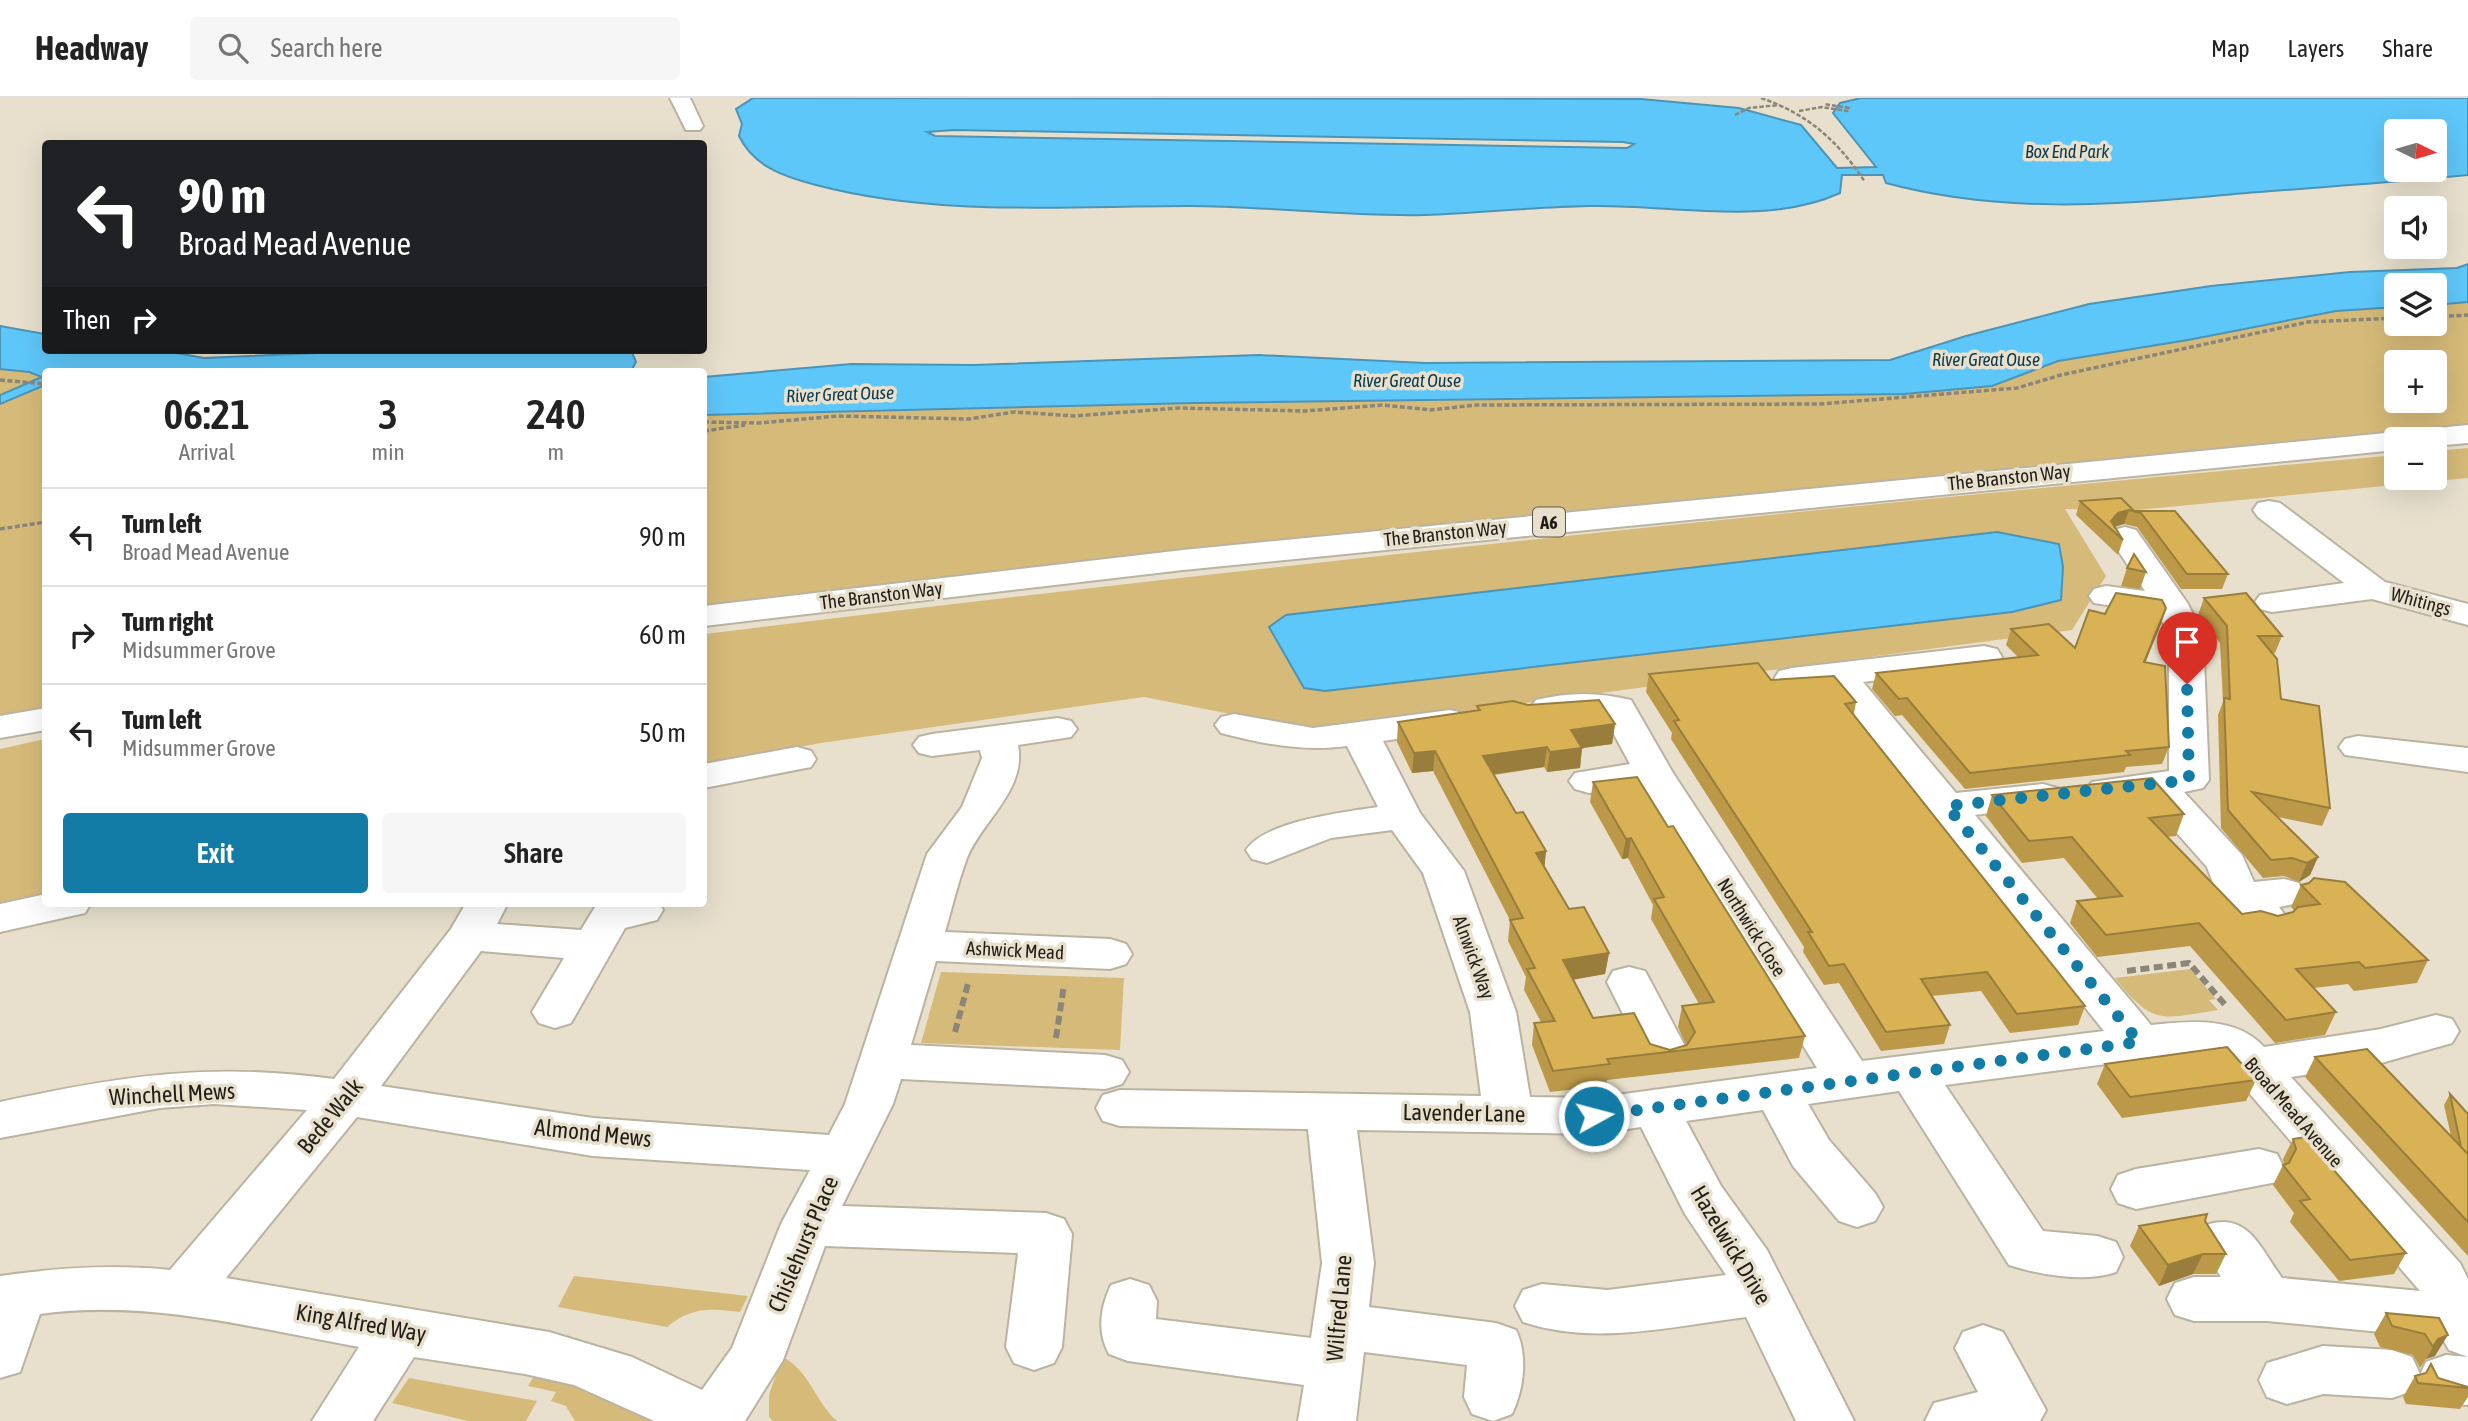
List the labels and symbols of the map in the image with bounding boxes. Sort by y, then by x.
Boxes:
north arrow [2384,119,2446,182]
water label: Box End Park [2025,141,2110,162]
water label: River Great Ouse [1932,349,2040,370]
water label: River Great Ouse [1353,370,1461,391]
water label: River Great Ouse [786,382,894,406]
street label: The Branston Way [1947,460,2072,494]
road number: A6 [1533,508,1565,536]
street label: The Branston Way [1383,516,1508,550]
street label: The Branston Way [818,577,944,613]
street label: Whitings [2389,582,2454,620]
pin [2157,612,2217,684]
street label: Northwick Close [1713,874,1791,980]
street label: Alnwick Way [1449,912,1499,1002]
street label: Ashwick Mead [965,936,1065,964]
street label: Broad Mead Avenue [2240,1053,2348,1171]
street label: Bede Walk [292,1073,368,1159]
street label: Winchell Mews [108,1078,236,1110]
position arrow [1557,1079,1631,1153]
street label: Lavender Lane [1402,1099,1526,1127]
street label: Almond Mews [533,1114,653,1152]
street label: Chislehurst Place [763,1172,843,1316]
street label: Hazelwick Drive [1685,1181,1777,1309]
street label: Wilfred Lane [1321,1254,1357,1362]
street label: King Alfred Way [294,1299,428,1347]

